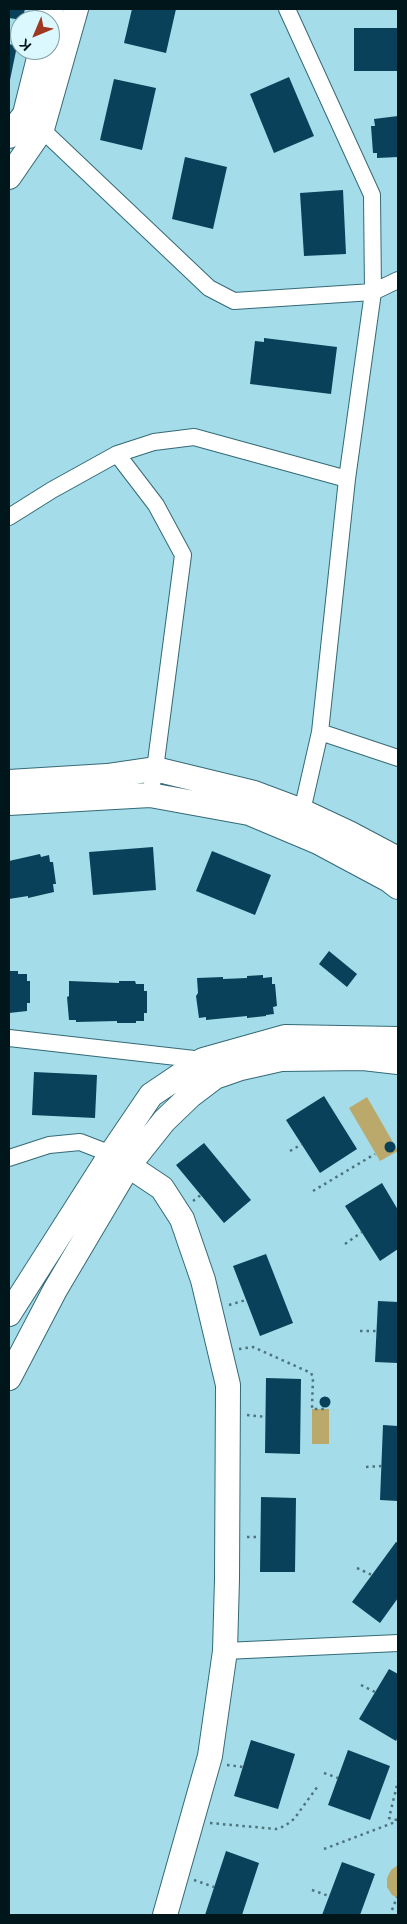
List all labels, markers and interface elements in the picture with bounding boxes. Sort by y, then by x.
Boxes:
north arrow [10,10,60,60]
text: K [16,36,34,54]

